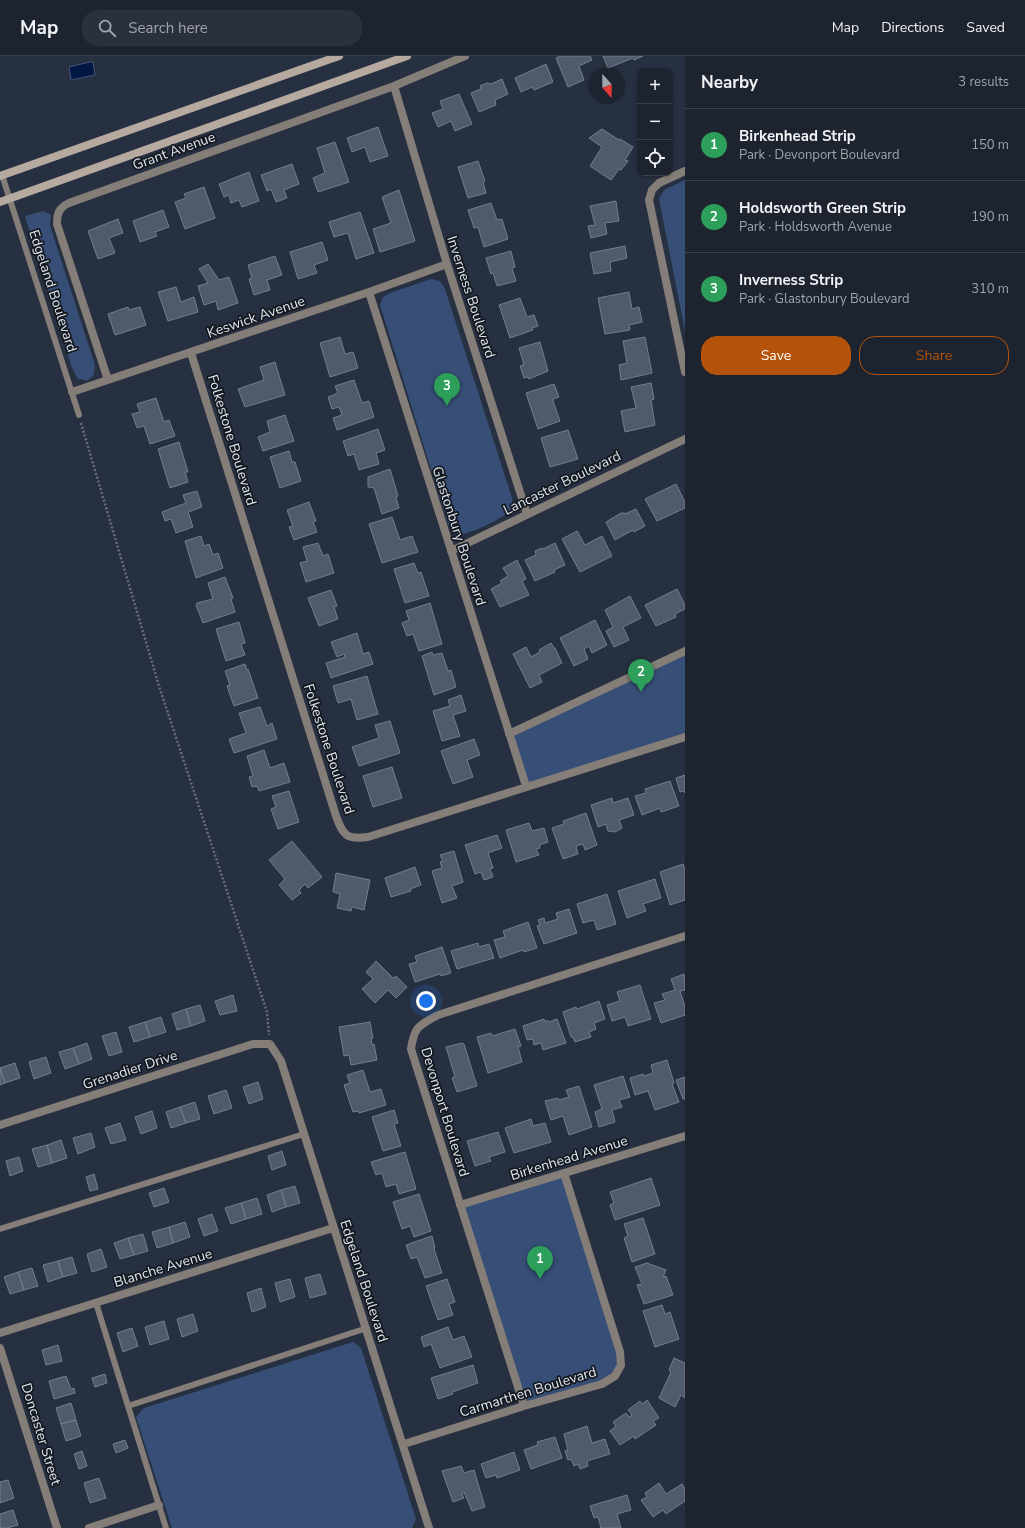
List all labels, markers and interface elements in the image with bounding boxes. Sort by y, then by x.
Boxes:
search box [82,10,362,46]
text: Map [20,15,58,41]
icon: search [96,17,118,39]
text: Search here [128,18,208,38]
text: Map [832,18,859,37]
text: Directions [881,18,944,37]
text: Saved [966,18,1005,37]
north arrow [589,68,625,104]
map controls [637,68,673,176]
button: + [637,68,673,104]
text: Nearby [701,71,758,94]
text: 3 results [958,73,1009,91]
button: − [637,104,673,140]
text: Birkenhead Strip [739,126,856,146]
street label: Grant Avenue [130,127,218,175]
text: 1 [710,136,718,154]
text: 150 m [971,136,1009,154]
button: locate [637,140,673,176]
text: Park · Devonport Boulevard [739,146,900,164]
text: Holdsworth Green Strip [739,198,906,218]
text: 2 [710,208,718,226]
text: 190 m [971,208,1009,226]
text: Park · Holdsworth Avenue [739,218,892,236]
street label: Edgeland Boulevard [24,228,82,354]
street label: Inverness Boulevard [442,233,500,361]
text: Inverness Strip [739,270,843,290]
text: 3 [710,280,718,298]
text: 310 m [971,280,1009,298]
text: Park · Glastonbury Boulevard [739,290,910,308]
street label: Keswick Avenue [205,291,307,343]
button: Save [701,336,851,375]
button: Share [859,336,1009,375]
street label: Folkestone Boulevard [203,372,261,508]
pin: 3 [434,373,460,406]
street label: Lancaster Boulevard [500,446,624,520]
street label: Glastonbury Boulevard [428,464,490,608]
pin: 2 [628,659,654,692]
street label: Folkestone Boulevard [299,681,359,817]
your location [416,991,436,1011]
street label: Devonport Boulevard [416,1045,474,1179]
street label: Grenadier Drive [80,1046,180,1094]
street label: Birkenhead Avenue [508,1131,630,1185]
street label: Edgeland Boulevard [335,1218,393,1344]
street label: Blanche Avenue [111,1244,215,1292]
pin: 1 [527,1246,553,1279]
street label: Carmarthen Boulevard [457,1362,599,1422]
street label: Doncaster Street [16,1381,66,1487]

